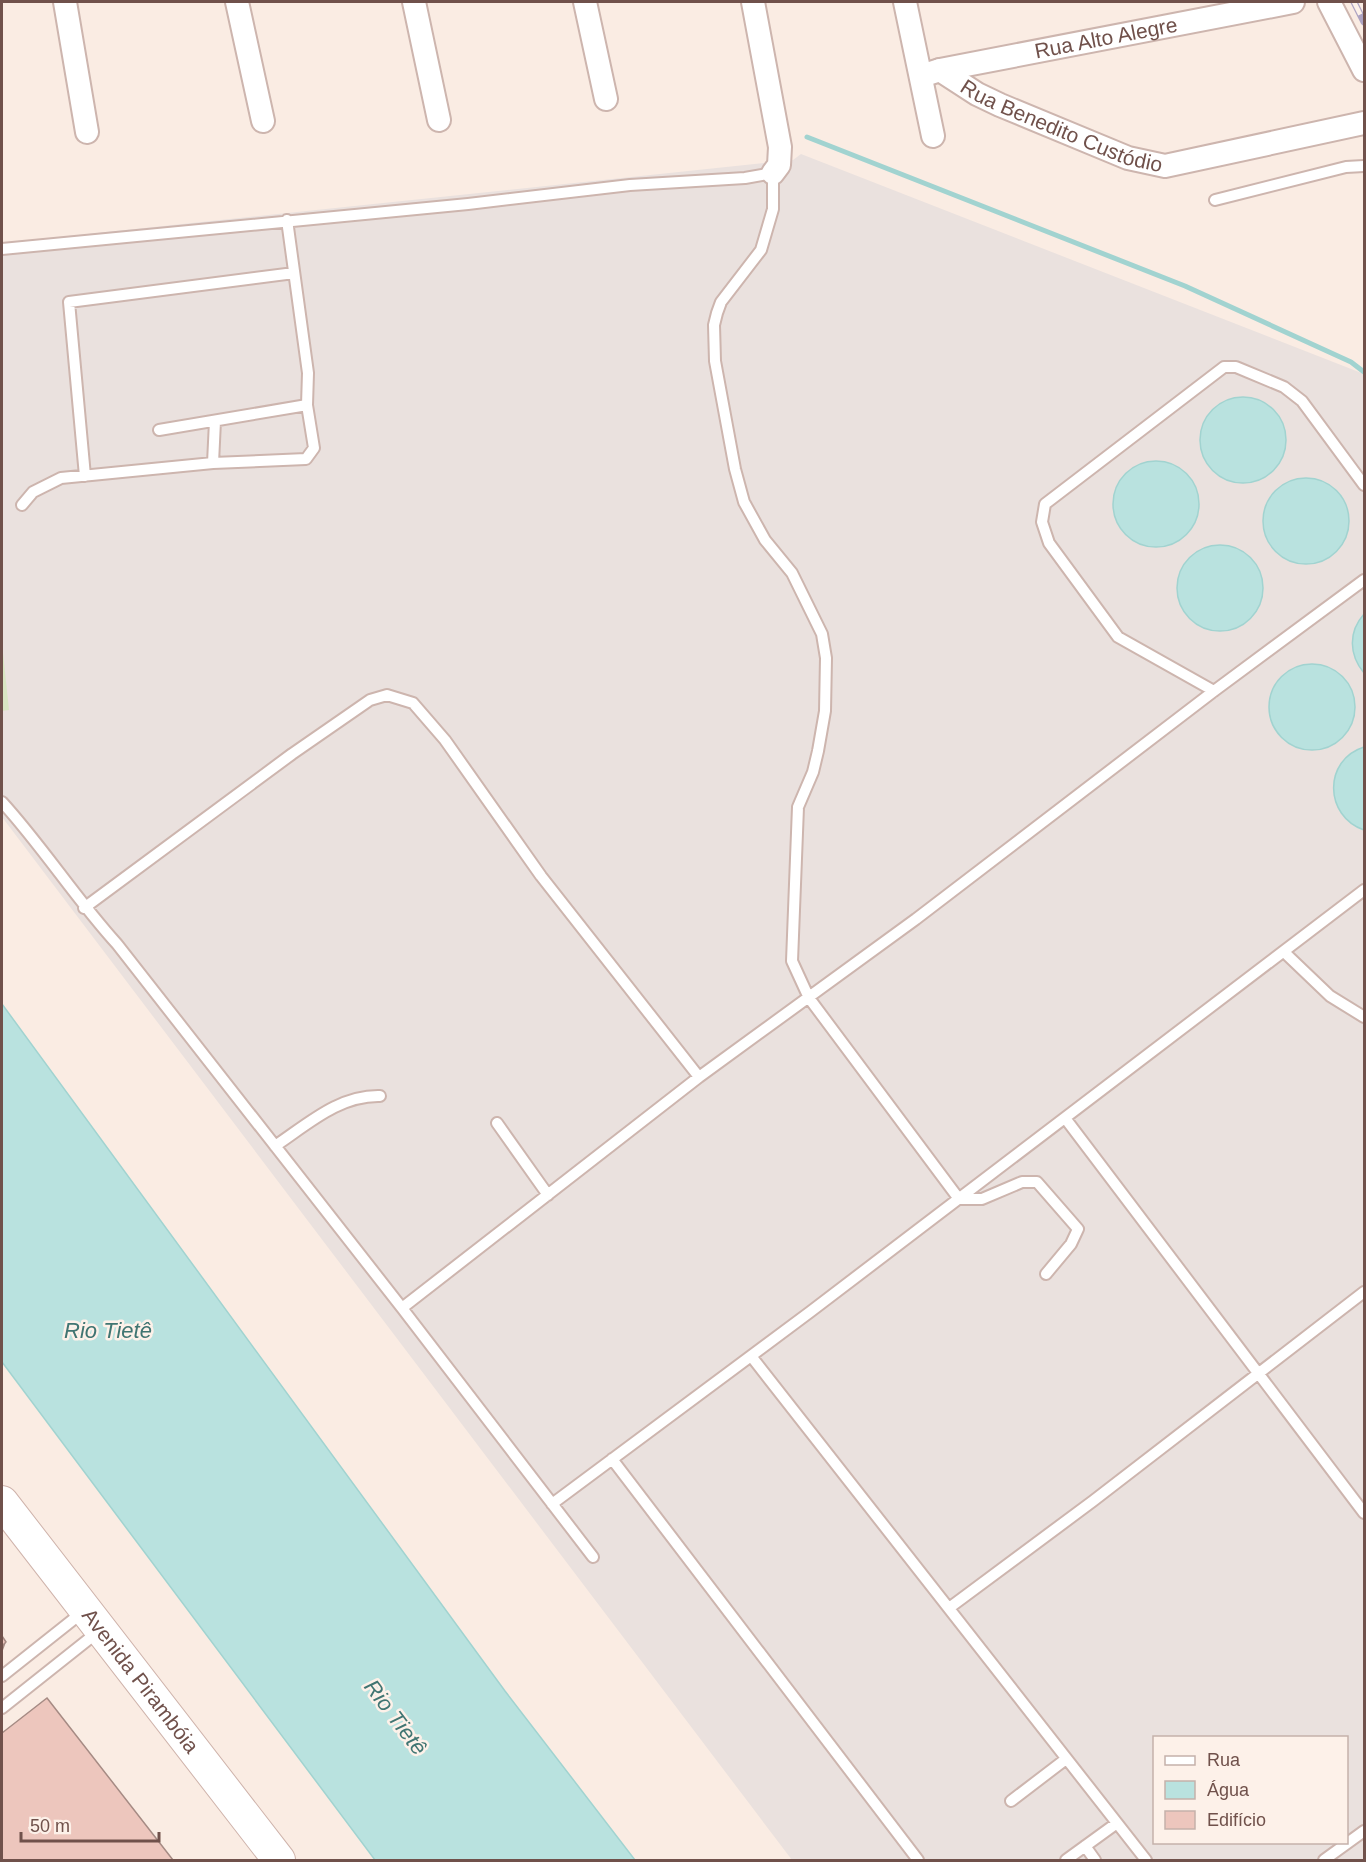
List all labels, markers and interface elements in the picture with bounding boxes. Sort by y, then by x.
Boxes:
street label: Rua Alto Alegre [1033,13,1179,63]
street label: Rua Benedito Custódio [957,75,1165,176]
water label: Rio Tietê [64,1318,152,1343]
street label: Avenida Pirambóia [78,1604,204,1757]
water label: Rio Tietê [359,1675,432,1760]
legend [1153,1736,1348,1844]
text: Rua [1207,1750,1241,1770]
text: Água [1207,1780,1250,1800]
scale bar [21,1805,159,1843]
text: Edifício [1207,1810,1266,1830]
text: 50 m [30,1816,70,1836]

